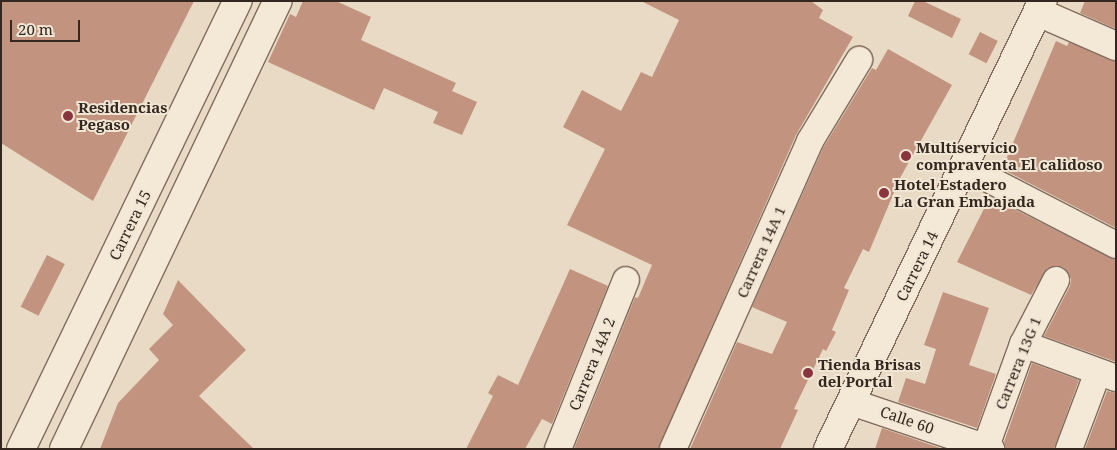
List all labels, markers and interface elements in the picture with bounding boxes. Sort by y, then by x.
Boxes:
scale bar [12,10,82,42]
text: 20 m [18,19,53,39]
place label: Residencias Pegaso [78,98,167,133]
marker: Residencias Pegaso [62,110,74,122]
place label: Multiservicio compraventa El calidoso [916,138,1103,173]
marker: Multiservicio compraventa El calidoso [900,150,912,162]
place label: Hotel Estadero La Gran Embajada [894,175,1035,210]
street label: Carrera 15 [105,187,155,263]
marker: Hotel Estadero La Gran Embajada [878,187,890,199]
street label: Carrera 14A 1 [733,203,789,301]
street label: Carrera 14 [892,228,942,304]
street label: Carrera 13G 1 [991,314,1045,412]
street label: Carrera 14A 2 [565,315,619,413]
place label: Tienda Brisas del Portal [818,355,921,390]
marker: Tienda Brisas del Portal [802,367,814,379]
street label: Calle 60 [878,402,936,438]

